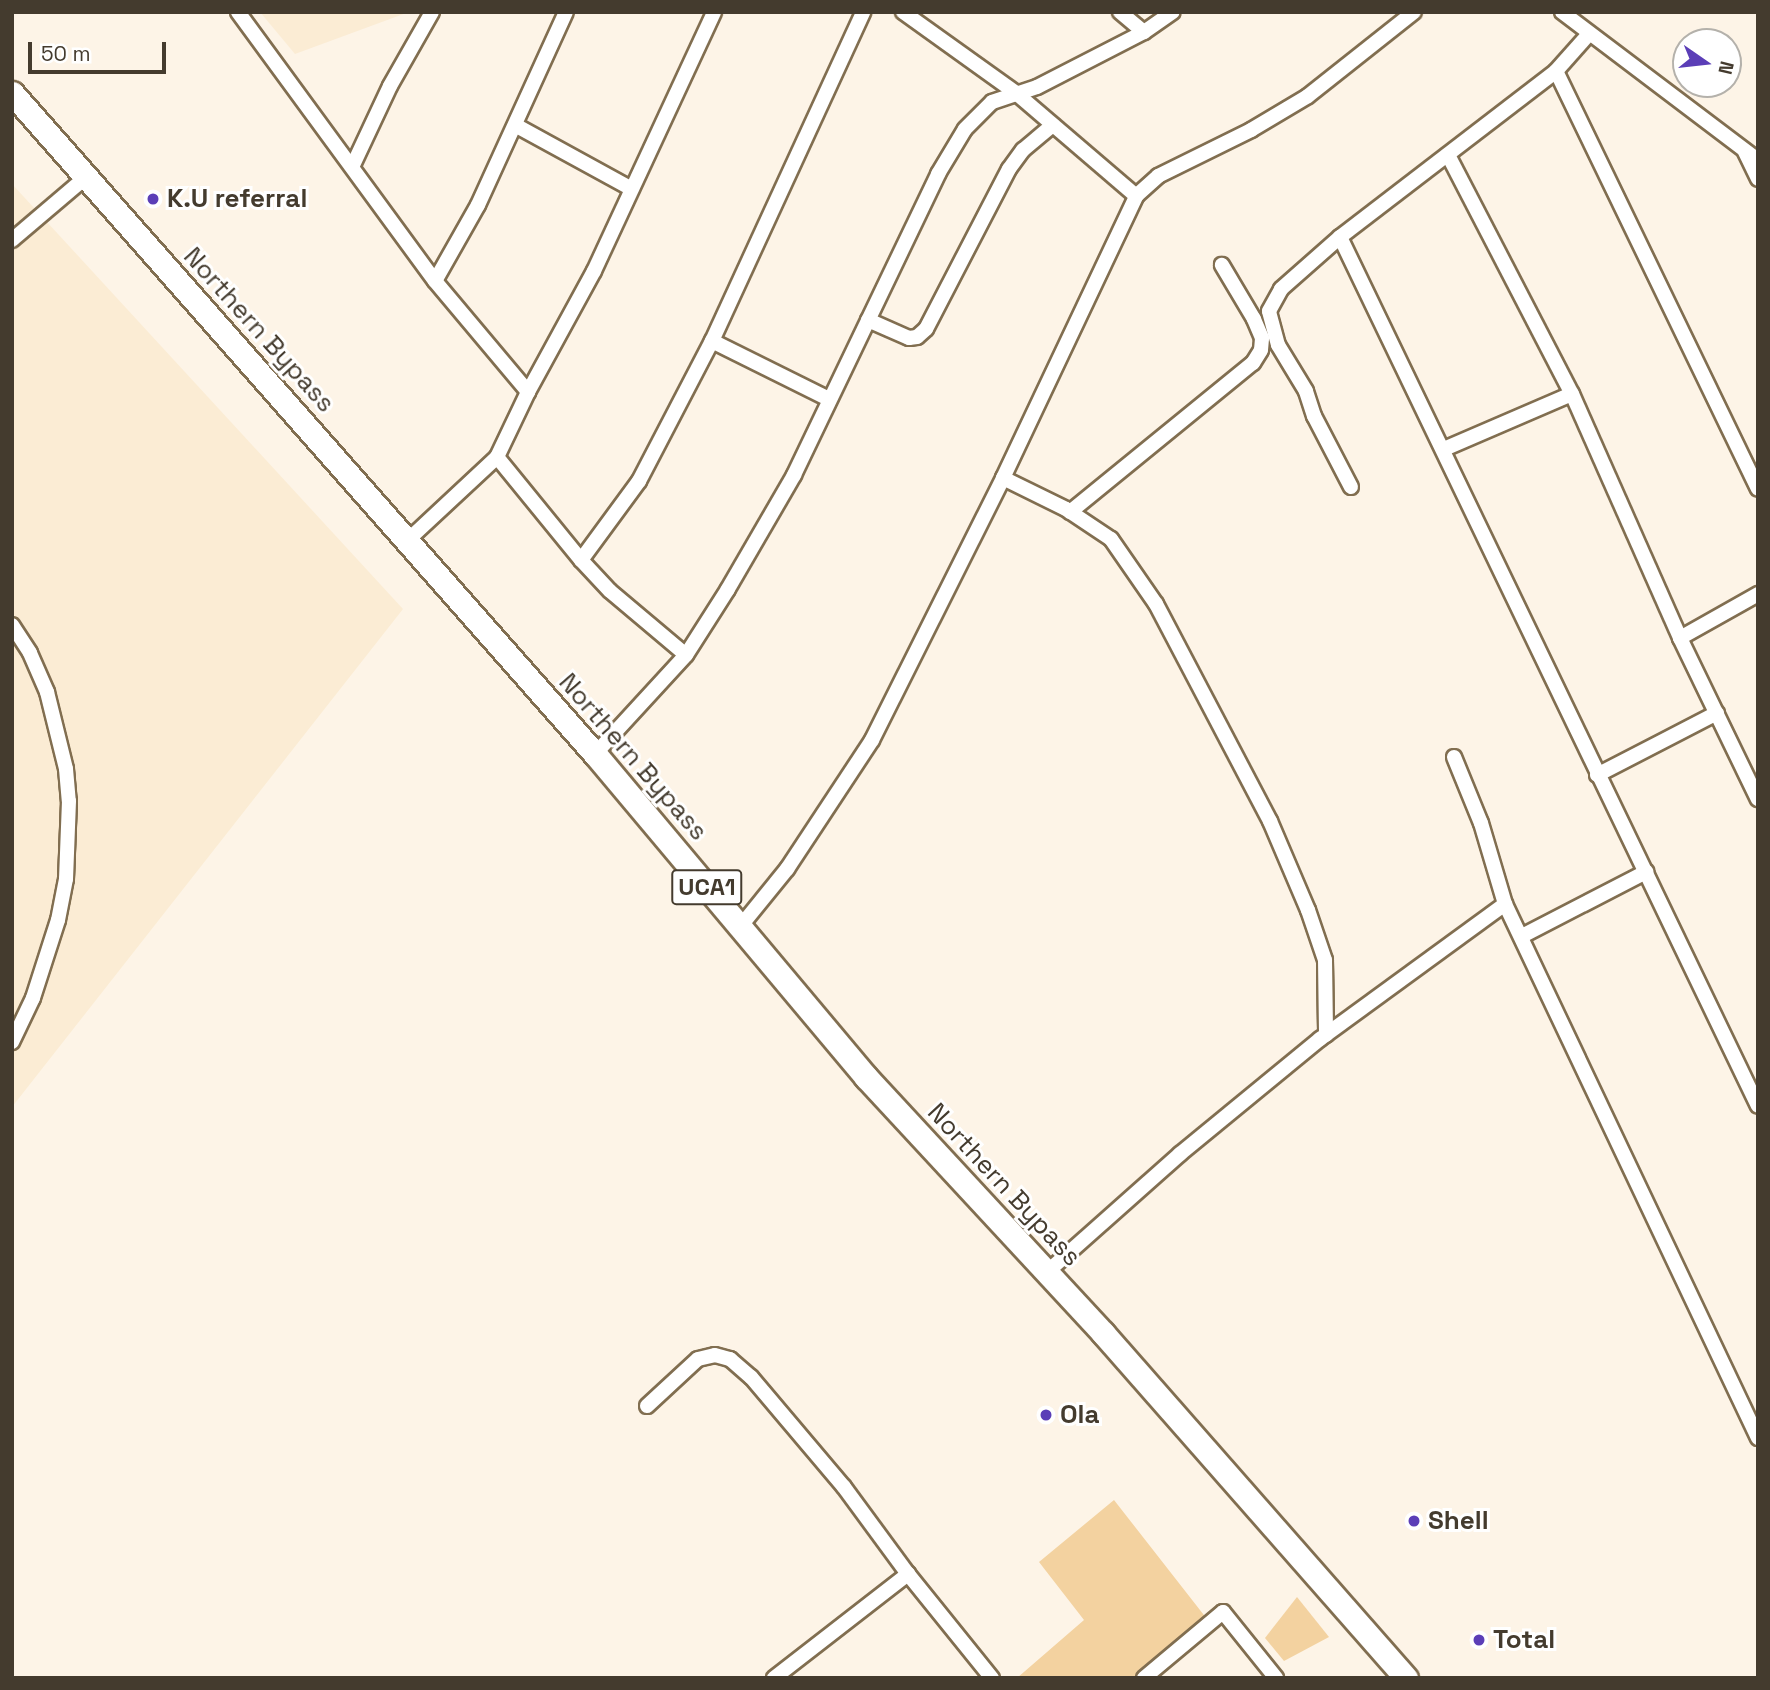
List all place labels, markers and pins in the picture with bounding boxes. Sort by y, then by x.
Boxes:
place label: K.U referral [167,183,307,215]
marker: K.U referral [145,191,161,207]
place label: Ola [1060,1399,1100,1431]
marker: Ola [1038,1407,1054,1423]
place label: Shell [1428,1505,1489,1537]
marker: Shell [1406,1513,1422,1529]
place label: Total [1493,1624,1555,1656]
marker: Total [1471,1632,1487,1648]

